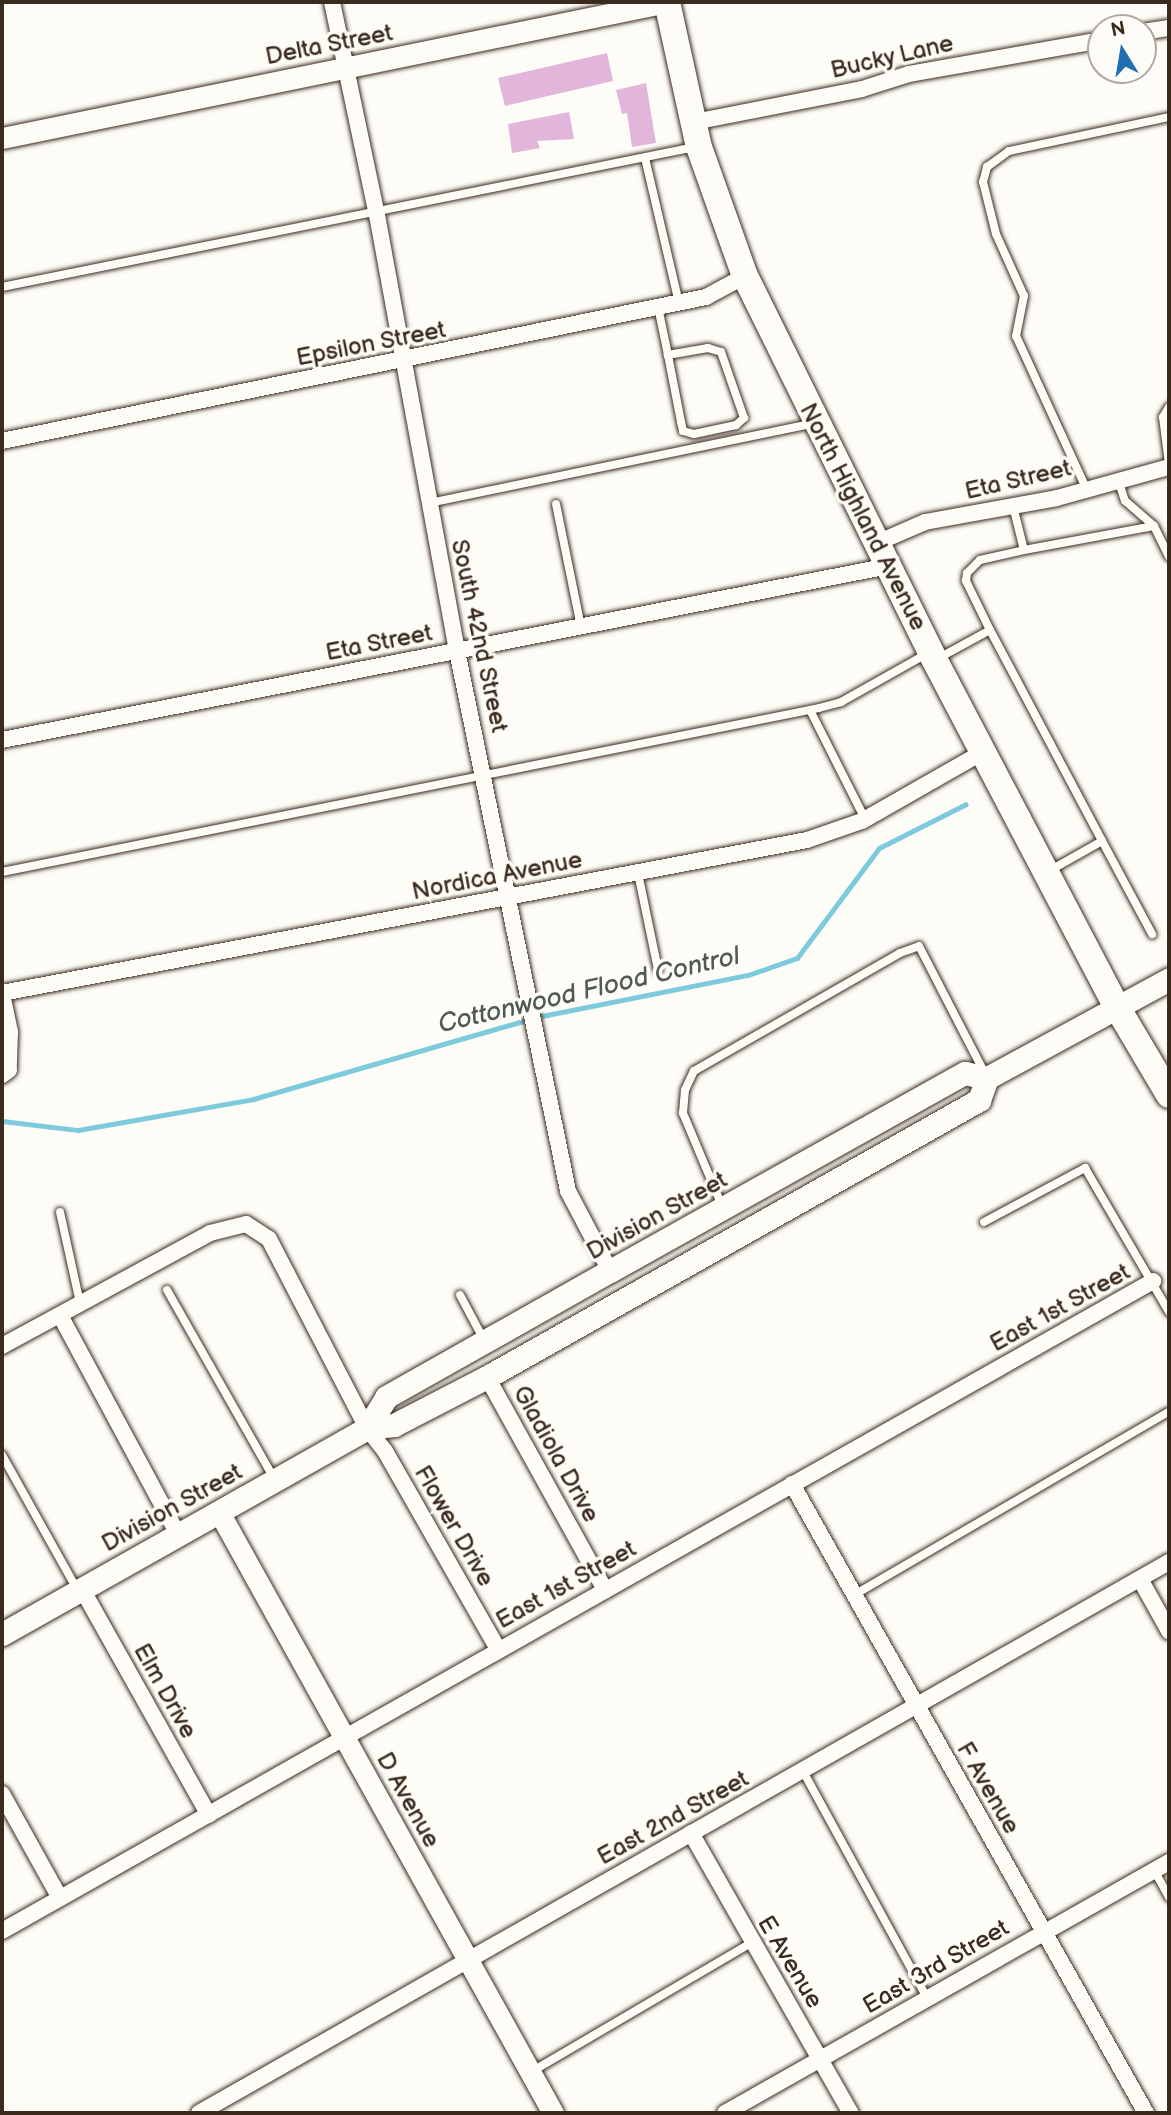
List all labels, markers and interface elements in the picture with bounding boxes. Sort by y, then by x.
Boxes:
north arrow [1087,14,1157,84]
text: N [1109,17,1127,43]
street label: Delta Street [263,19,395,71]
street label: Bucky Lane [827,29,957,85]
street label: Epsilon Street [294,315,448,373]
street label: North Highland Avenue [793,399,933,635]
street label: Eta Street [962,454,1074,506]
street label: South 42nd Street [444,537,514,735]
street label: Eta Street [323,619,435,667]
street label: Nordica Avenue [410,845,584,907]
water label: Cottonwood Flood Control [435,941,743,1041]
street label: Division Street [582,1165,732,1267]
street label: East 1st Street [985,1258,1135,1358]
street label: Gladiola Drive [507,1381,605,1527]
street label: Division Street [97,1457,247,1559]
street label: Flower Drive [408,1460,500,1592]
street label: East 1st Street [491,1535,641,1635]
street label: Elm Drive [127,1639,203,1743]
street label: F Avenue [950,1737,1026,1839]
street label: D Avenue [370,1747,446,1853]
street label: East 2nd Street [592,1764,754,1872]
street label: E Avenue [751,1911,829,2013]
street label: East 3rd Street [858,1913,1014,2021]

